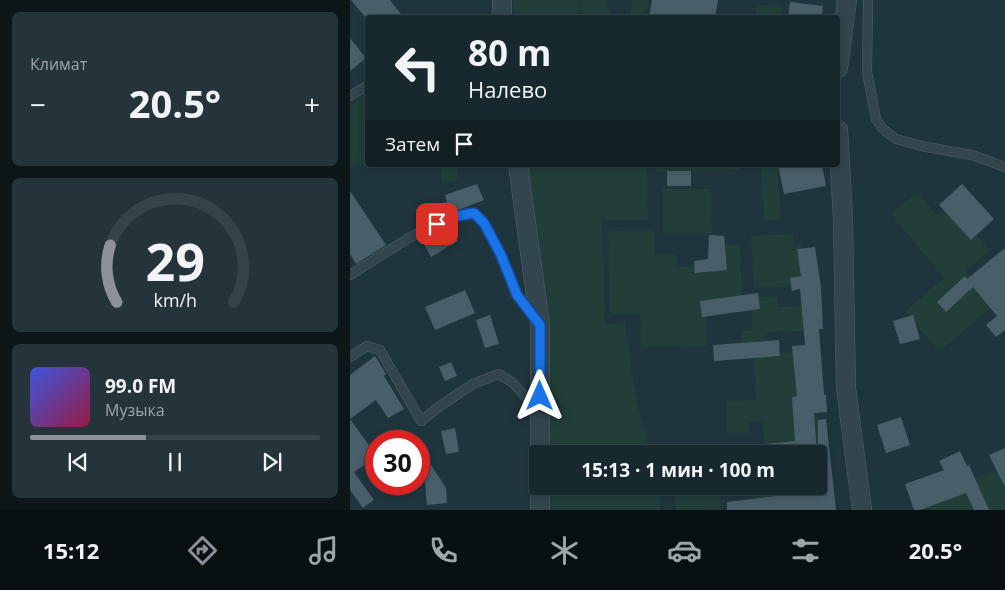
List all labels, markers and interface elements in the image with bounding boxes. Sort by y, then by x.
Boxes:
text: 80 m [468,29,551,76]
icon: left [385,35,450,100]
text: Климат [30,53,87,75]
text: Налево [468,74,547,104]
text: 20.5° [129,77,221,129]
text: − [30,85,46,123]
text: + [304,85,320,123]
icon: arrive [450,130,478,158]
text: Затем [385,131,440,157]
pin [416,203,458,245]
icon: arrive [423,210,451,238]
text: 29 [145,225,205,296]
text: km/h [153,288,197,312]
position arrow [513,369,565,421]
text: 99.0 FM [105,373,176,399]
text: Музыка [105,399,165,421]
speed limit sign: 30 [365,430,430,495]
icon: previous [64,448,92,476]
icon: pause [161,448,189,476]
icon: next [258,448,286,476]
text: 15:13 · 1 мин · 100 m [581,457,775,483]
icon: directions [185,533,220,568]
icon: music [306,533,341,568]
icon: phone [426,533,461,568]
icon: climate [547,533,582,568]
icon: car [667,533,702,568]
icon: filters [788,533,823,568]
text: 15:12 [43,535,99,565]
text: 20.5° [909,535,962,565]

